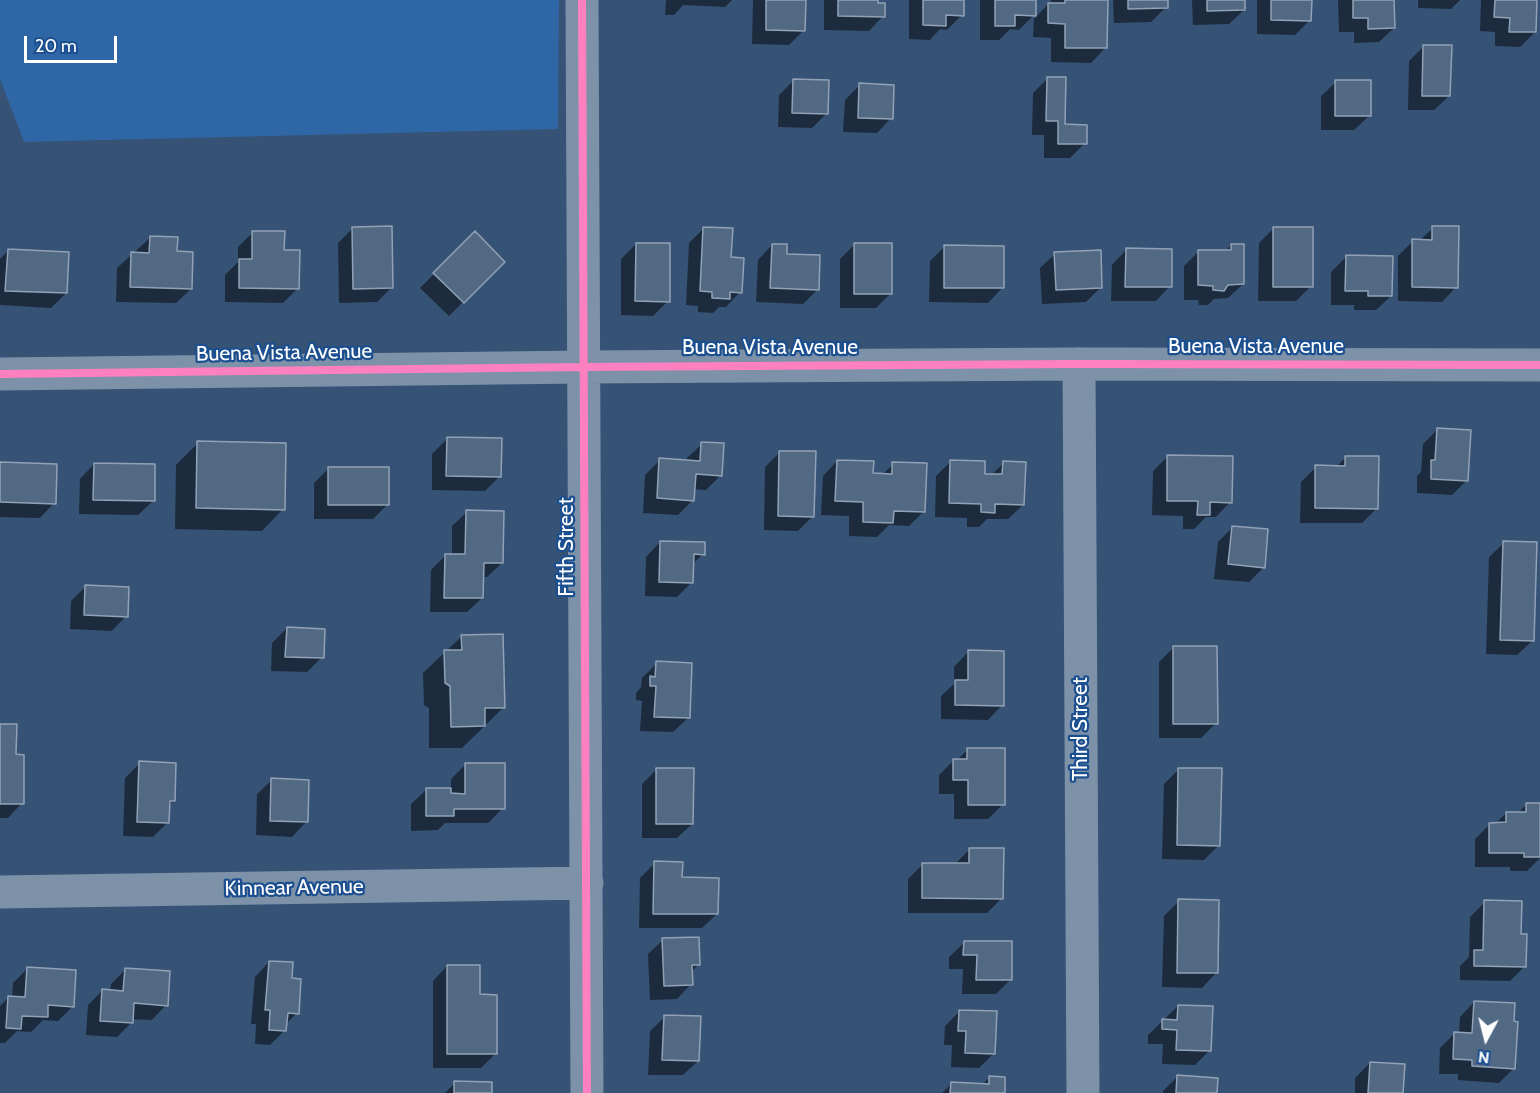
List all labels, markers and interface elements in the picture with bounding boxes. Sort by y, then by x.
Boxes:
scale bar [27,24,120,62]
text: 20 m [35,35,77,57]
street label: Buena Vista Avenue [1168,334,1344,360]
street label: Buena Vista Avenue [682,335,858,361]
street label: Buena Vista Avenue [196,339,372,367]
street label: Fifth Street [554,497,580,597]
street label: Third Street [1068,677,1094,781]
street label: Kinnear Avenue [224,874,364,902]
north arrow [1456,1009,1516,1069]
text: N [1477,1047,1491,1067]

